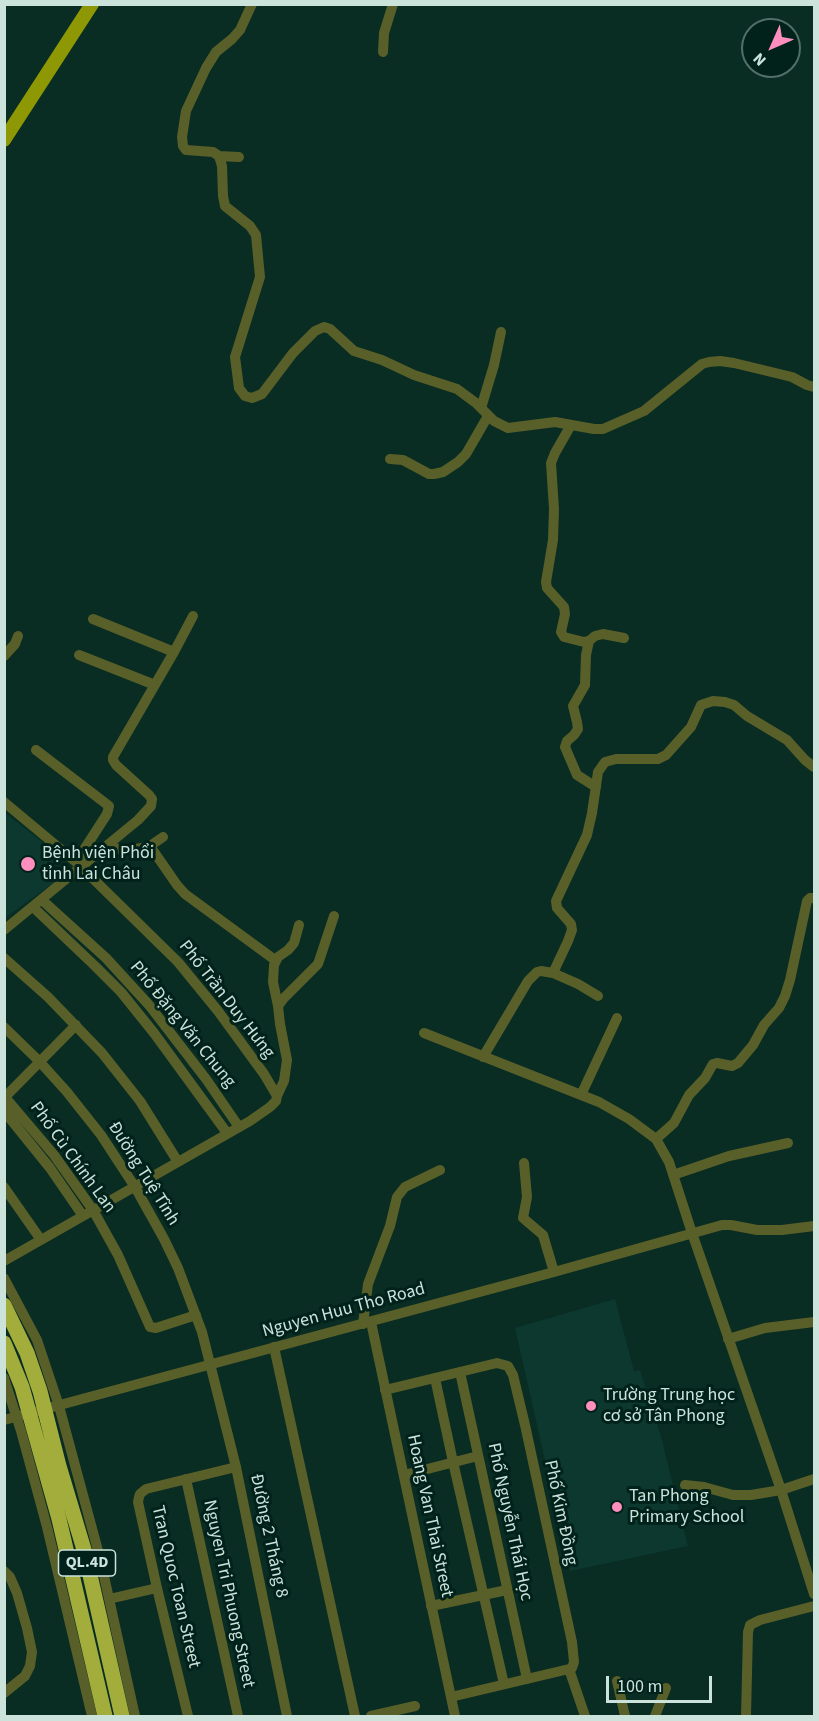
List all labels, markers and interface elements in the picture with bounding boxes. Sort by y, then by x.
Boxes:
north arrow [741,18,801,78]
text: N [748,48,771,71]
place label: Bệnh viện Phổi tỉnh Lai Châu [42,843,154,886]
marker: Bệnh viện Phổi tỉnh Lai Châu [19,855,37,873]
street label: Phố Trần Duy Hưng [173,937,279,1063]
street label: Phố Đặng Văn Chung [124,957,240,1093]
street label: Phố Cù Chính Lan [24,1098,120,1218]
street label: Đường Tuệ Tĩnh [102,1118,184,1230]
street label: Nguyen Huu Tho Road [260,1279,428,1343]
place label: Trường Trung học cơ sở Tân Phong [603,1385,735,1428]
marker: Trường Trung học cơ sở Tân Phong [584,1399,598,1413]
street label: Hoang Van Thai Street [401,1433,457,1599]
street label: Phố Nguyễn Thái Học [482,1441,536,1603]
street label: Phố Kim Đồng [538,1459,582,1567]
street label: Đường 2 Tháng 8 [244,1472,292,1600]
place label: Tan Phong Primary School [629,1486,744,1528]
street label: Nguyen Tri Phuong Street [198,1498,258,1690]
marker: Tan Phong Primary School [610,1500,624,1514]
street label: Tran Quoc Toan Street [146,1504,204,1670]
road number: QL.4D [58,1550,116,1576]
scale bar [609,1664,716,1702]
text: 100 m [617,1674,662,1699]

